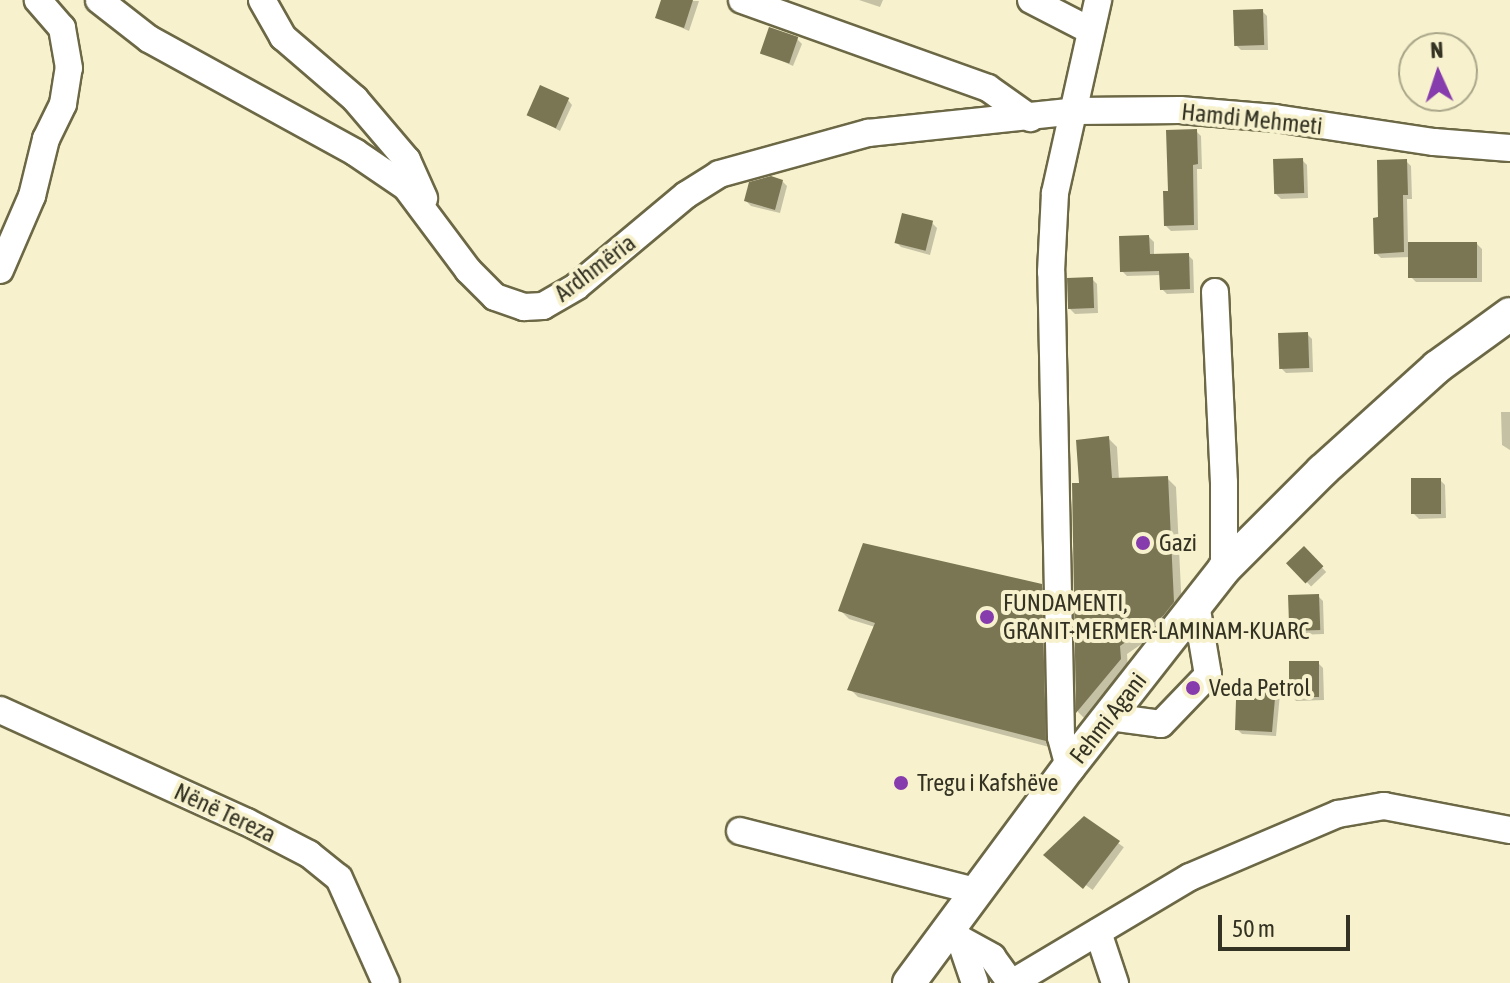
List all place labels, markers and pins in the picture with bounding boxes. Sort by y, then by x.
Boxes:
place label: Gazi [1159,529,1197,557]
marker: Gazi [1134,534,1152,552]
place label: FUNDAMENTI, GRANIT-MERMER-LAMINAM-KUARC [1003,589,1309,645]
marker: FUNDAMENTI, GRANIT-MERMER-LAMINAM-KUARC [978,608,996,626]
place label: Veda Petrol [1209,674,1311,702]
marker: Veda Petrol [1184,679,1202,697]
place label: Tregu i Kafshëve [917,769,1058,797]
marker: Tregu i Kafshëve [892,774,910,792]

